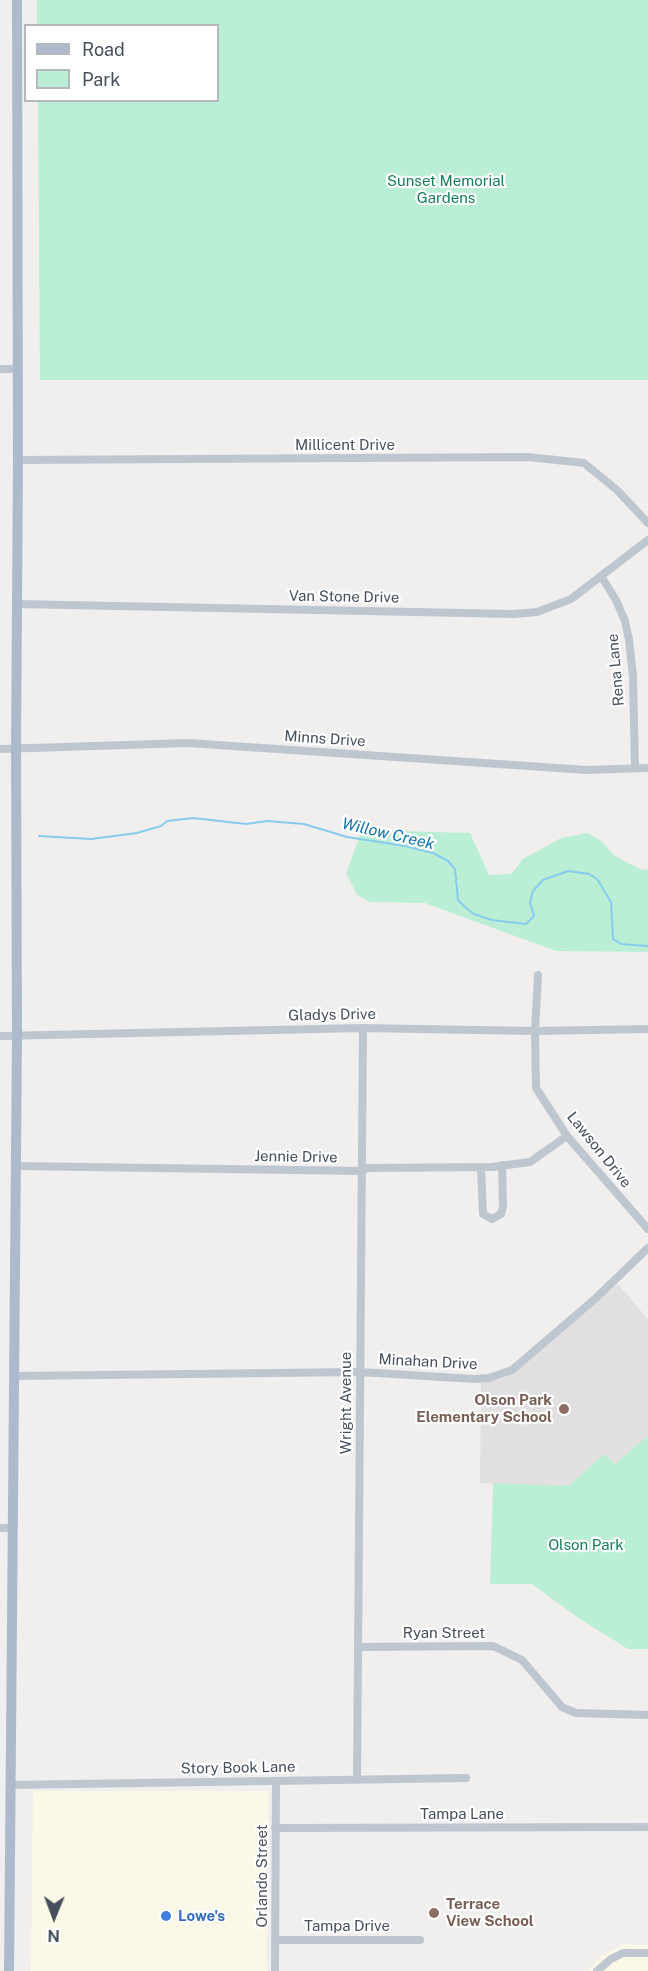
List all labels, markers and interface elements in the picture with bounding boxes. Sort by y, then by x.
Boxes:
legend [24,24,219,102]
text: Road [82,39,125,60]
text: Park [82,69,120,90]
park label: Sunset Memorial Gardens [387,172,505,207]
street label: Millicent Drive [295,436,395,454]
street label: Van Stone Drive [289,587,399,607]
street label: Rena Lane [604,633,628,707]
street label: Minns Drive [284,727,366,751]
water label: Willow Creek [340,814,436,854]
street label: Gladys Drive [288,1005,376,1025]
street label: Lawson Drive [563,1108,635,1192]
street label: Jennie Drive [254,1147,338,1167]
street label: Minahan Drive [378,1350,478,1374]
street label: Wright Avenue [337,1352,355,1454]
place label: Olson Park Elementary School [416,1391,552,1426]
marker: Olson Park Elementary School [557,1402,571,1416]
park label: Olson Park [548,1536,624,1554]
street label: Ryan Street [403,1624,485,1642]
street label: Story Book Lane [181,1758,295,1778]
street label: Tampa Lane [420,1805,504,1823]
street label: Orlando Street [253,1824,271,1928]
north arrow [24,1887,84,1947]
place label: Terrace View School [446,1895,534,1930]
marker: Terrace View School [427,1906,441,1920]
place label: Lowe's [178,1907,225,1925]
marker: Lowe's [159,1909,173,1923]
street label: Tampa Drive [304,1917,390,1935]
text: N [47,1926,60,1945]

